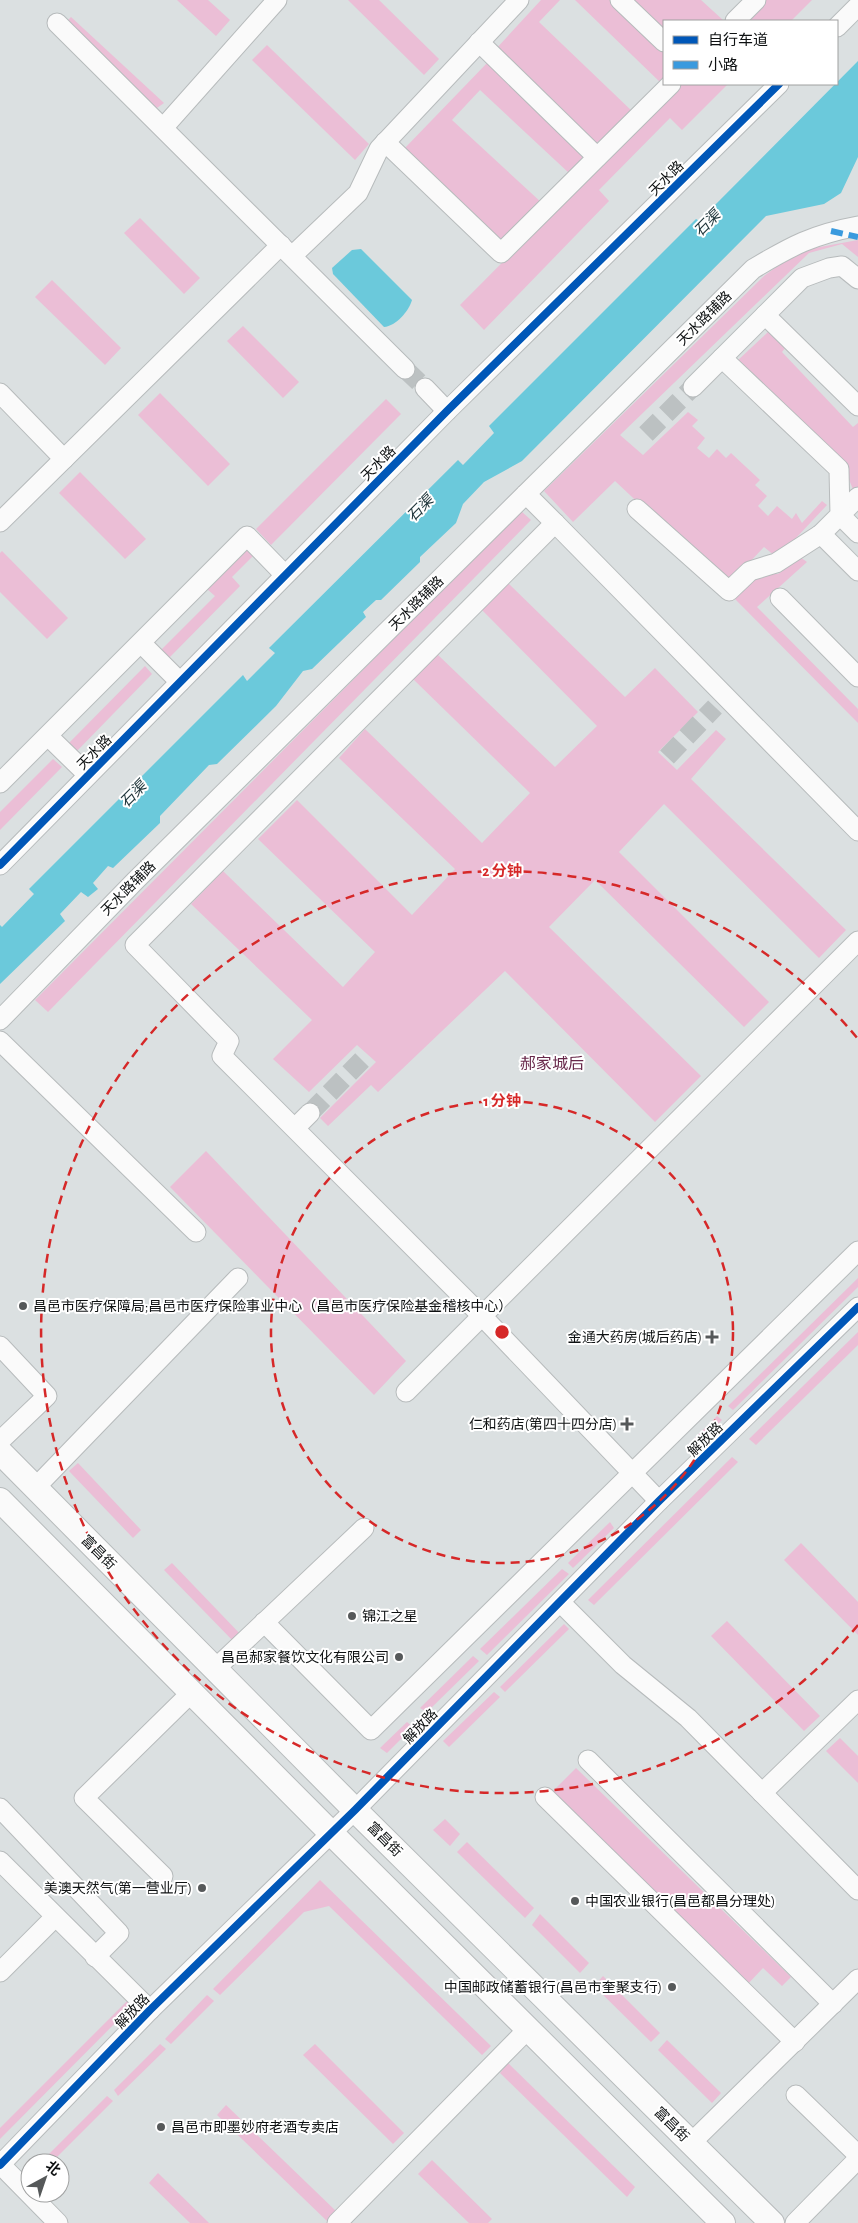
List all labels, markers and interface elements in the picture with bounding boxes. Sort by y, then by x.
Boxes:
legend [663,20,838,85]
text: 自行车道 [708,32,768,48]
text: 小路 [708,57,738,73]
street label: 天水路 [646,158,687,199]
water label: 石渠 [691,205,725,239]
street label: 天水路辅路 [674,288,734,348]
street label: 天水路 [358,443,399,484]
water label: 石渠 [404,490,438,524]
street label: 天水路辅路 [386,573,446,633]
street label: 天水路 [74,732,115,773]
water label: 石渠 [117,776,151,810]
street label: 天水路辅路 [98,858,158,918]
text: 2 分钟 [482,863,522,879]
district label: 郝家城后 [520,1055,584,1072]
text: 1 分钟 [483,1093,521,1109]
place label: 昌邑市医疗保障局;昌邑市医疗保险事业中心（昌邑市医疗保险基金稽核中心） [33,1298,512,1314]
marker: 昌邑市医疗保障局;昌邑市医疗保险事业中心（昌邑市医疗保险基金稽核中心） [17,1300,29,1312]
centre of rings [493,1323,511,1341]
place label: 金通大药房(城后药店) [568,1330,702,1345]
marker: 金通大药房(城后药店) [706,1331,718,1343]
place label: 仁和药店(第四十四分店) [469,1416,617,1432]
marker: 仁和药店(第四十四分店) [621,1418,633,1430]
street label: 解放路 [685,1419,726,1459]
street label: 富昌街 [78,1532,119,1573]
place label: 锦江之星 [362,1609,418,1624]
marker: 锦江之星 [346,1610,358,1622]
place label: 昌邑郝家餐饮文化有限公司 [221,1649,389,1665]
marker: 昌邑郝家餐饮文化有限公司 [393,1651,405,1663]
street label: 解放路 [400,1706,440,1747]
street label: 富昌街 [364,1819,405,1860]
place label: 美澳天然气(第一营业厅) [44,1880,192,1896]
marker: 美澳天然气(第一营业厅) [196,1882,208,1894]
place label: 中国农业银行(昌邑都昌分理处) [585,1894,775,1909]
marker: 中国农业银行(昌邑都昌分理处) [569,1895,581,1907]
place label: 中国邮政储蓄银行(昌邑市奎聚支行) [444,1980,662,1995]
marker: 中国邮政储蓄银行(昌邑市奎聚支行) [666,1981,678,1993]
street label: 解放路 [112,1991,152,2032]
street label: 富昌街 [651,2104,692,2145]
place label: 昌邑市即墨妙府老酒专卖店 [171,2120,339,2135]
marker: 昌邑市即墨妙府老酒专卖店 [155,2121,167,2133]
north arrow [20,2153,70,2203]
text: 北 [43,2158,63,2179]

